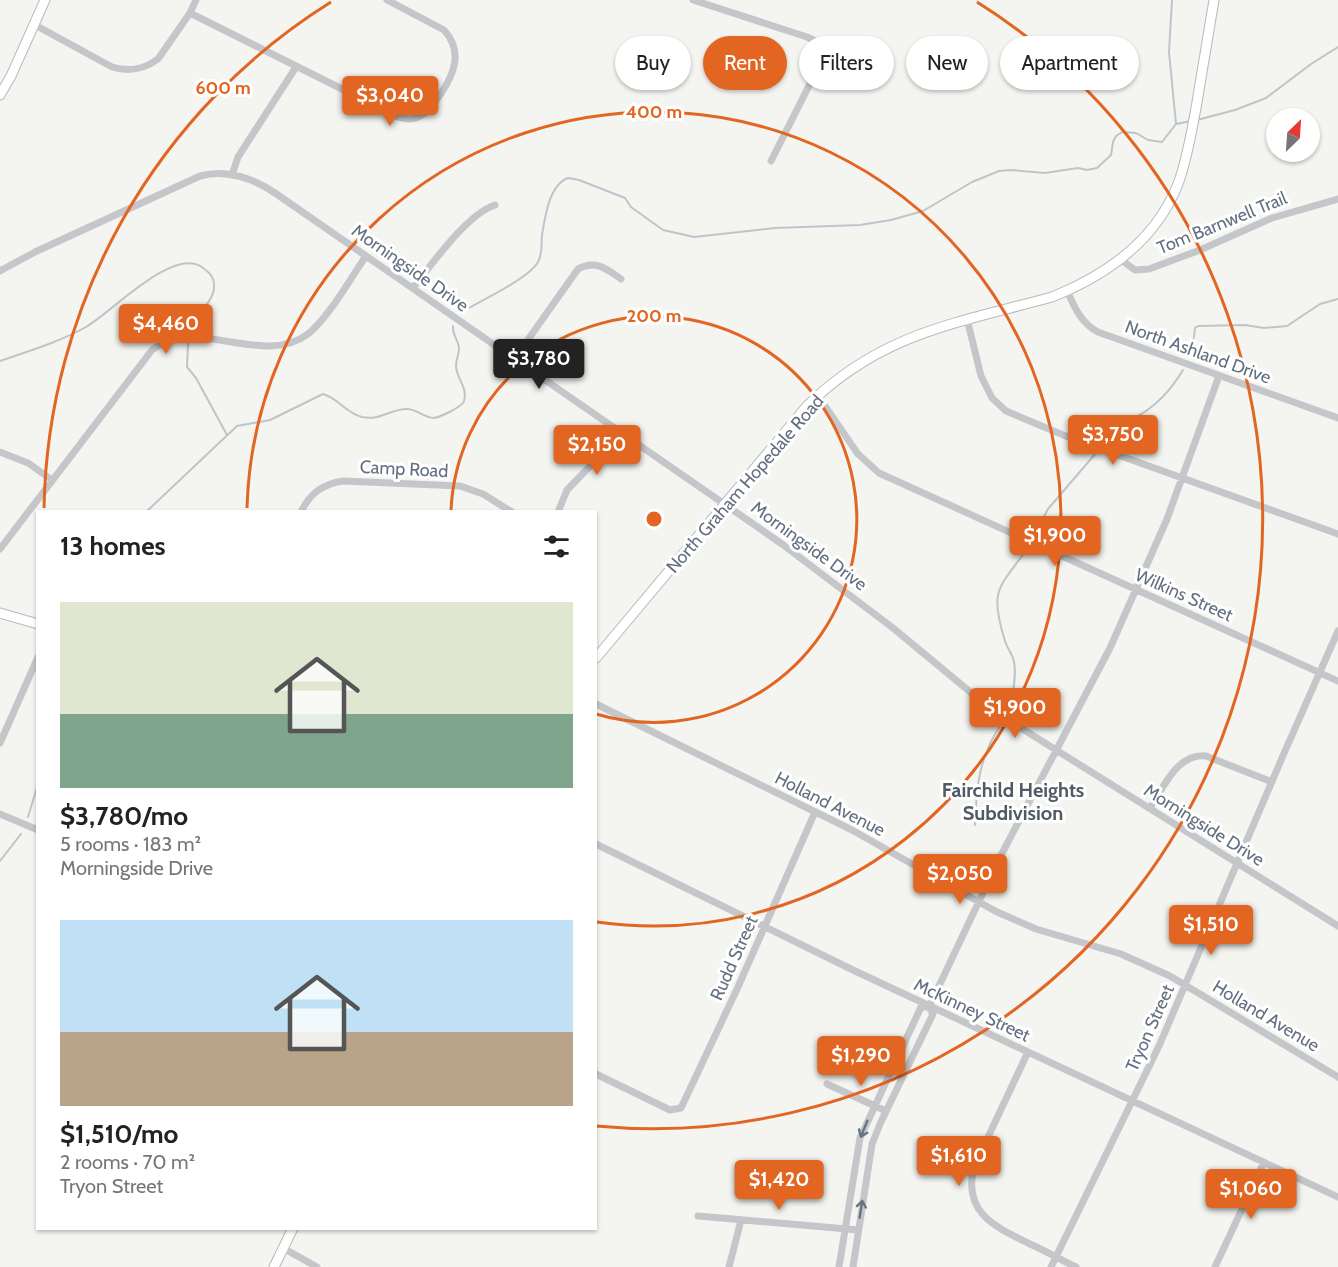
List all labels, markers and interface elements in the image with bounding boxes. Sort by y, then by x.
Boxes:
chip: Buy [615,36,691,90]
chip: Rent [703,36,787,90]
chip: Filters [799,36,894,90]
chip: New [906,36,988,90]
chip: Apartment [1000,36,1139,90]
pin: $3,040 [341,76,439,127]
text: 600 m [195,77,251,99]
text: $3,040 [356,83,424,107]
text: 400 m [626,101,682,123]
north arrow [1266,108,1320,162]
map controls [1266,108,1320,162]
street label: Tom Barnwell Trail [1154,187,1291,259]
street label: Morningside Drive [347,219,473,317]
pin: $4,460 [117,304,215,355]
text: 200 m [627,305,681,327]
text: $4,460 [133,311,199,335]
street label: North Ashland Drive [1122,315,1274,389]
pin: $3,780 [490,339,588,390]
text: $3,780 [507,346,571,370]
street label: North Graham Hopedale Road [662,390,828,578]
pin: $3,750 [1064,415,1162,466]
text: $3,750 [1082,422,1144,446]
pin: $2,150 [548,425,646,476]
text: $2,150 [568,432,626,456]
street label: Camp Road [359,456,449,482]
street label: Morningside Drive [747,497,871,595]
centre of rings [644,509,664,529]
pin: $1,900 [1006,516,1104,567]
text: $1,900 [1024,523,1086,547]
text: 13 homes [60,530,166,562]
icon: filters [540,530,573,563]
street label: Wilkins Street [1132,564,1236,626]
icon: home [263,641,371,749]
pin: $1,900 [966,688,1064,739]
text: $1,900 [984,695,1046,719]
street label: Holland Avenue [771,767,889,841]
district label: Fairchild Heights Subdivision [942,778,1084,825]
street label: Morningside Drive [1140,779,1268,871]
text: $3,780/mo [60,800,188,832]
text: 5 rooms · 183 m² [60,832,201,856]
pin: $2,050 [911,854,1009,905]
text: Morningside Drive [60,856,213,880]
text: $2,050 [927,861,993,885]
pin: $1,510 [1162,905,1260,956]
street label: Rudd Street [706,912,762,1004]
text: $1,510 [1183,912,1239,936]
icon: home [263,959,371,1067]
street label: McKinney Street [910,974,1034,1046]
street label: Holland Avenue [1209,975,1323,1057]
street label: Tryon Street [1121,981,1179,1075]
pin: $1,290 [812,1036,910,1087]
text: $1,290 [831,1043,891,1067]
text: $1,510/mo [60,1118,178,1150]
one-way arrow [858,1119,869,1138]
pin: $1,610 [910,1136,1008,1187]
text: $1,610 [931,1143,987,1167]
text: 2 rooms · 70 m² [60,1150,195,1174]
pin: $1,420 [730,1160,828,1211]
text: $1,420 [749,1167,809,1191]
pin: $1,060 [1202,1169,1300,1220]
text: Tryon Street [60,1174,163,1198]
text: $1,060 [1220,1176,1282,1200]
one-way arrow [856,1200,867,1220]

